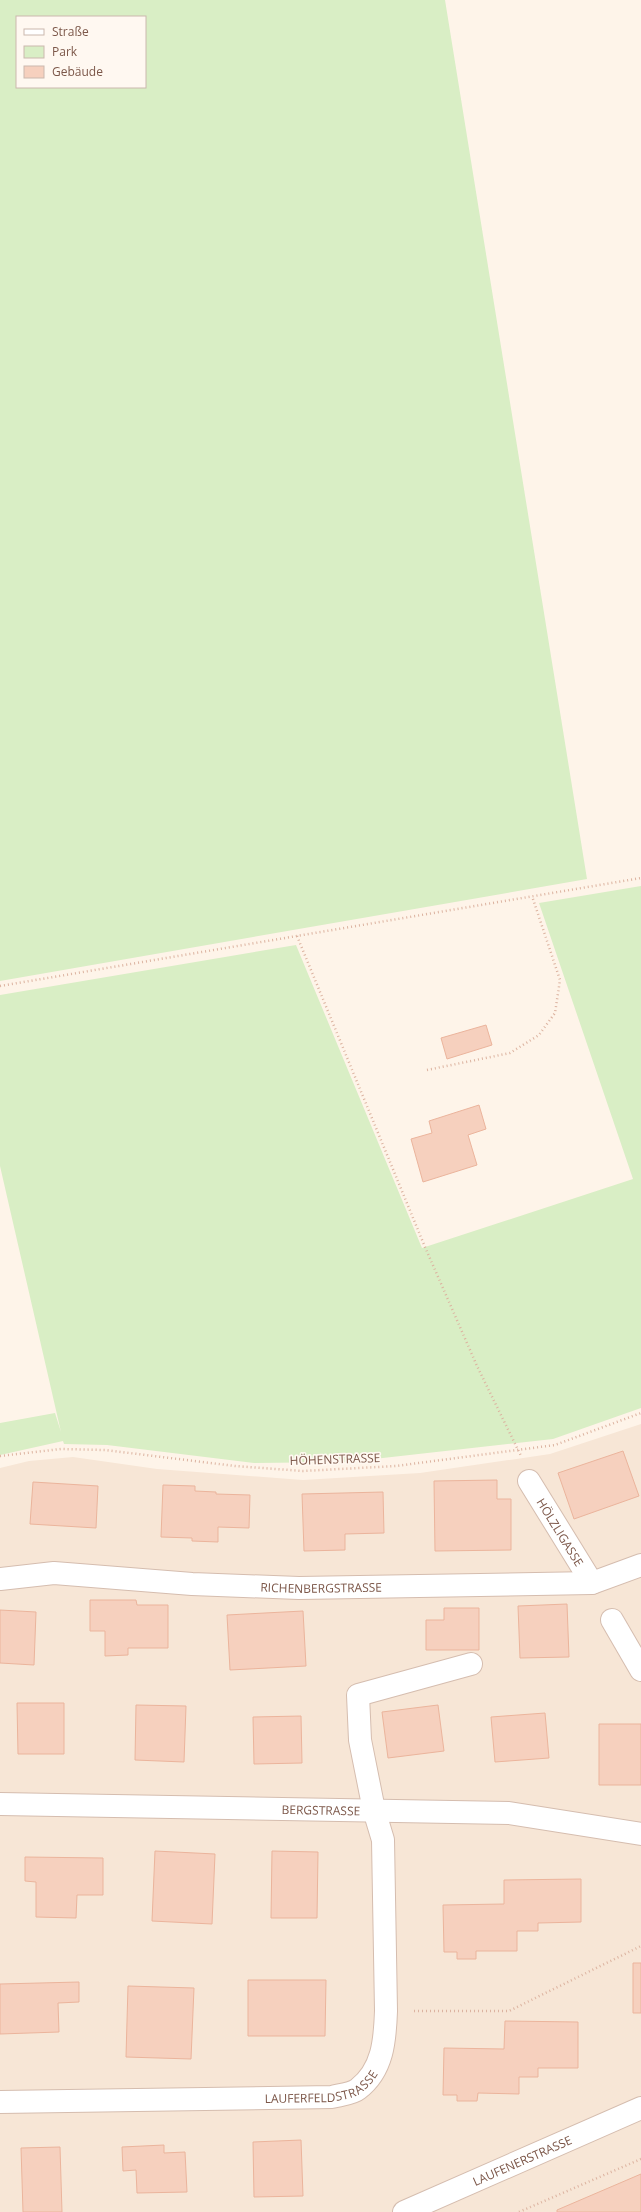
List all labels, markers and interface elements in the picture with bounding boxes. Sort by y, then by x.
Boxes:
legend [16,16,146,88]
text: Straße [52,23,89,40]
text: Park [52,43,78,60]
text: Gebäude [52,63,103,80]
street label: HÖHENSTRASSE [289,1449,381,1469]
street label: HÖLZLIGASSE [533,1495,588,1569]
street label: RICHENBERGSTRASSE [260,1578,382,1597]
street label: BERGSTRASSE [281,1800,360,1819]
street label: LAUFERFELDSTRASSE [264,2067,381,2107]
street label: LAUFENERSTRASSE [470,2131,574,2189]

